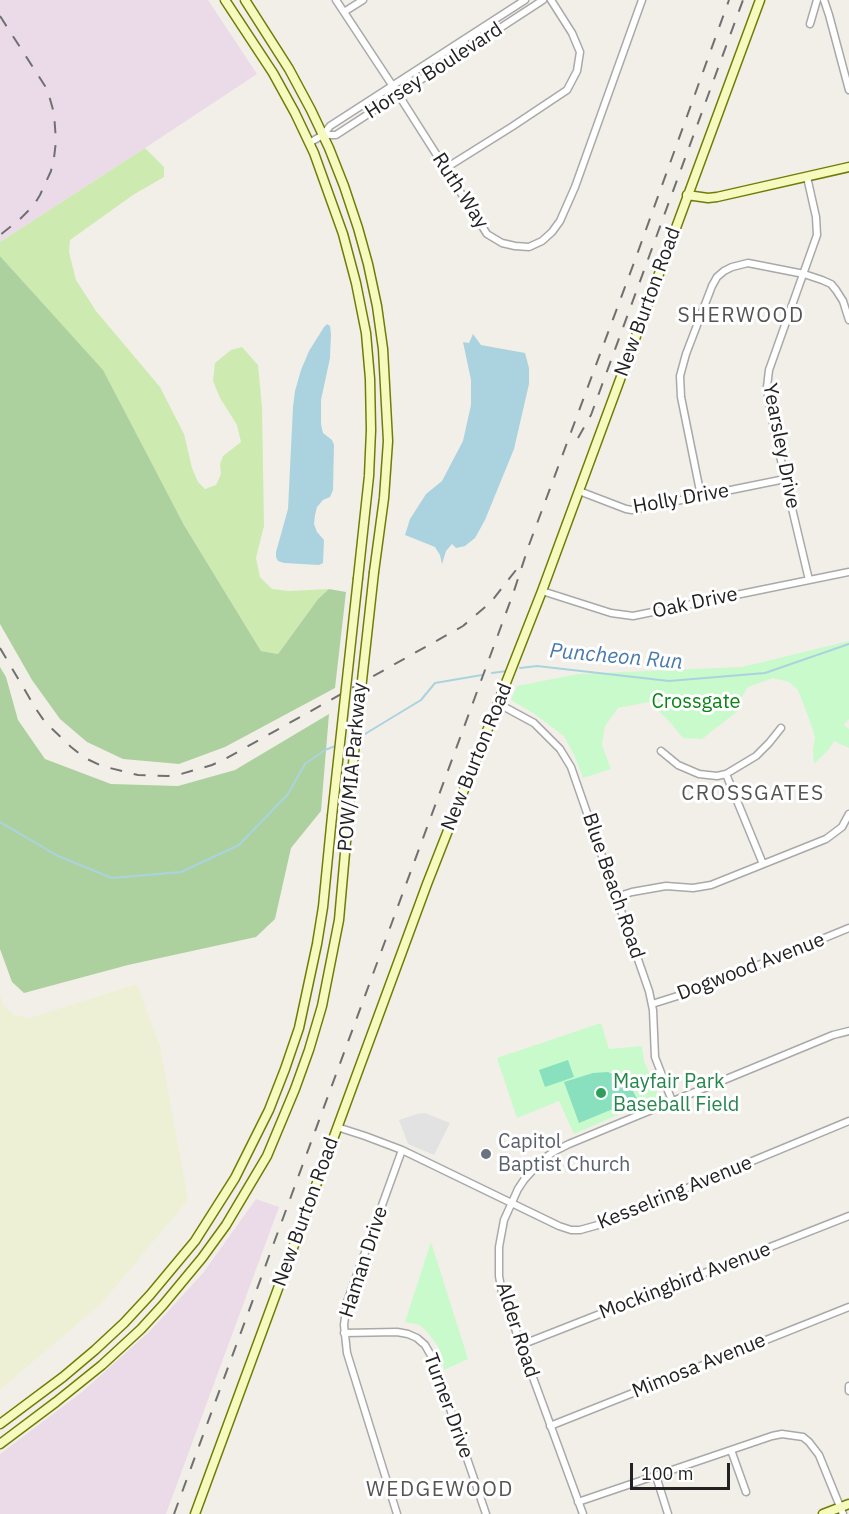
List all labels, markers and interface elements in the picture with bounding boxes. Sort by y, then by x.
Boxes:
street label: Horsey Boulevard [361,18,507,124]
street label: Ruth Way [427,149,493,233]
street label: New Burton Road [610,224,686,380]
district label: SHERWOOD [677,303,805,329]
street label: Yearsley Drive [757,381,805,511]
street label: Holly Drive [631,479,731,519]
street label: Oak Drive [650,582,740,624]
water label: Puncheon Run [548,639,684,675]
street label: New Burton Road [436,680,518,834]
street label: POW/MIA Parkway [334,681,372,853]
park label: Crossgate [651,690,741,714]
district label: CROSSGATES [681,781,825,807]
street label: Blue Beach Road [577,810,649,962]
street label: Dogwood Avenue [674,928,828,1006]
place label: Mayfair Park Baseball Field [613,1070,739,1117]
marker: Mayfair Park Baseball Field [594,1086,608,1100]
place label: Capitol Baptist Church [498,1130,630,1177]
street label: New Burton Road [268,1134,344,1290]
marker: Capitol Baptist Church [479,1147,493,1161]
street label: Kesselring Avenue [594,1151,756,1235]
street label: Haman Drive [335,1203,393,1321]
street label: Mockingbird Avenue [596,1237,774,1325]
street label: Alder Road [490,1279,544,1381]
street label: Mimosa Avenue [629,1328,769,1404]
street label: Turner Drive [418,1350,478,1462]
scale bar [633,1451,734,1489]
text: 100 m [641,1462,693,1485]
district label: WEDGEWOOD [366,1477,514,1503]

